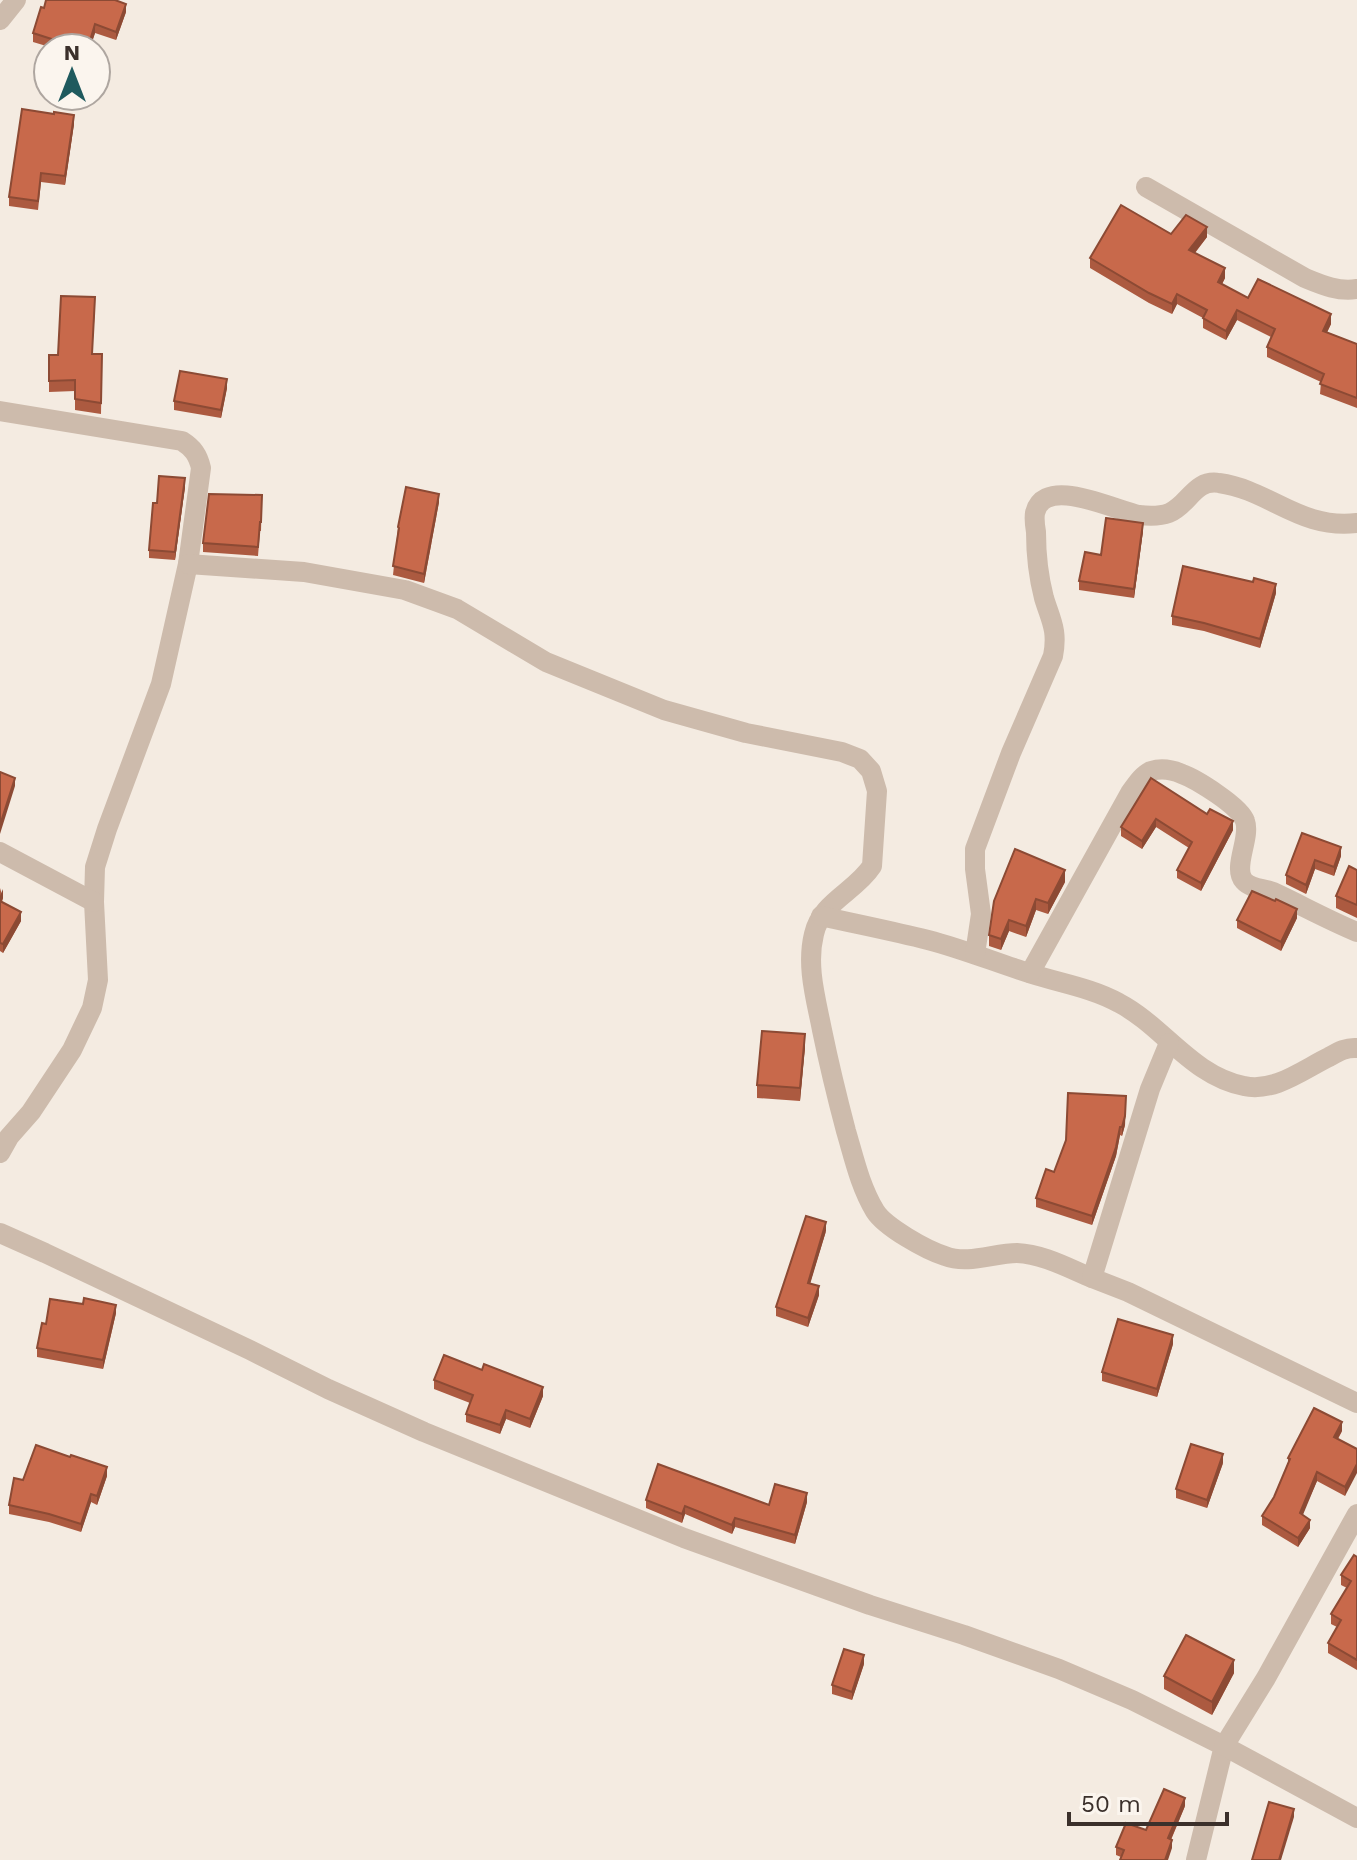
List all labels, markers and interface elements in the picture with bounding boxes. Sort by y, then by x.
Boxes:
north arrow [32,32,112,112]
text: N [64,40,80,65]
scale bar [1069,1776,1227,1826]
text: 50 m [1081,1790,1141,1818]

